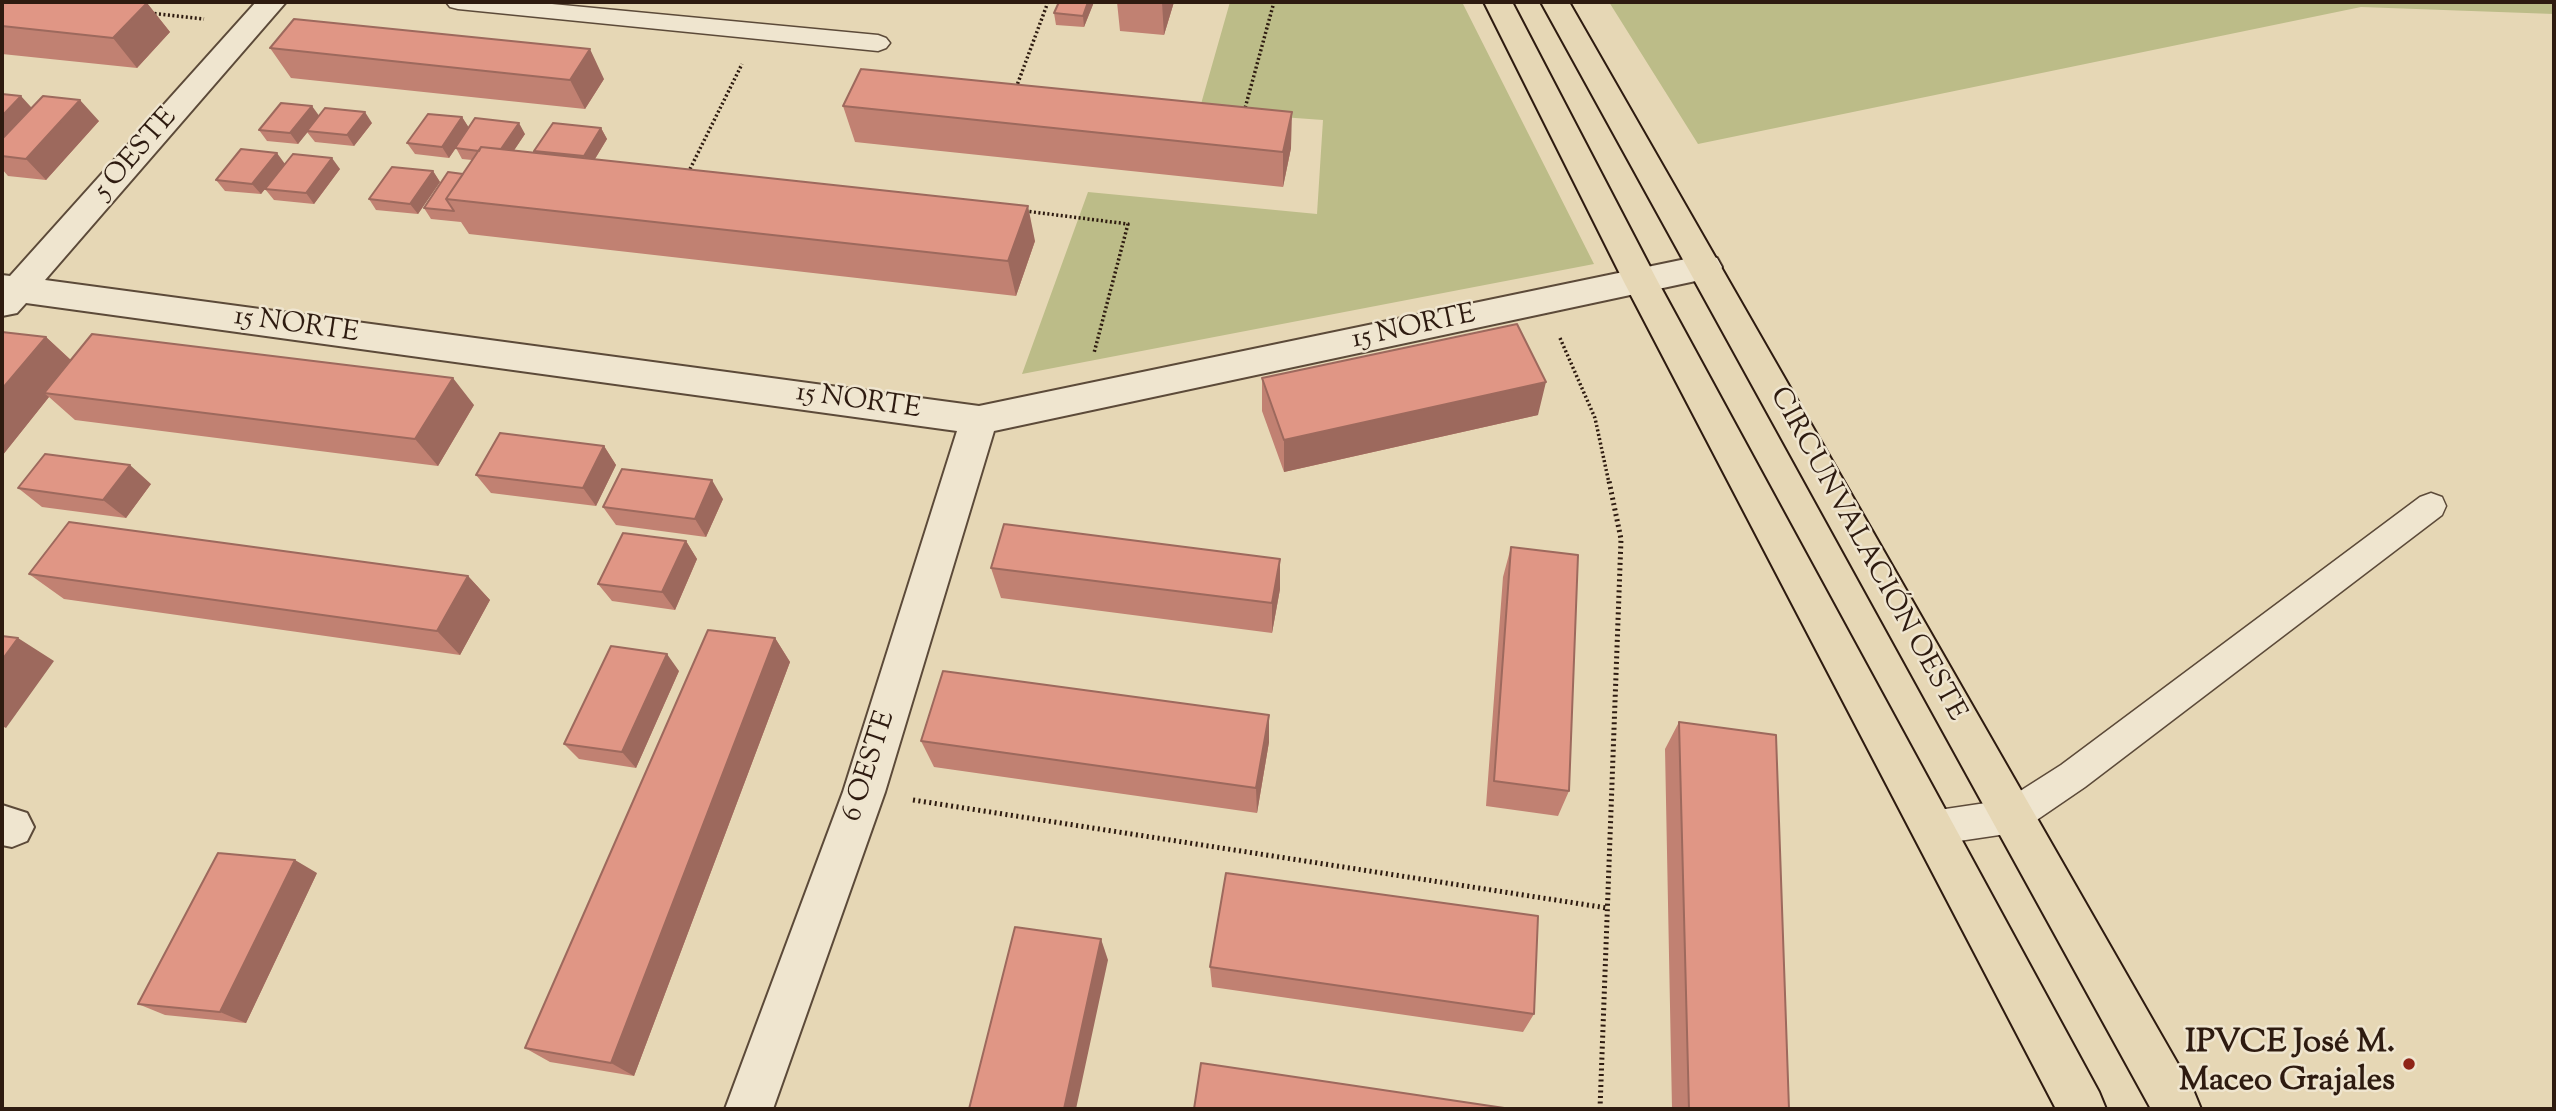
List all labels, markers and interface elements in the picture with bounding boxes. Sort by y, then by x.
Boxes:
street label: 5 OESTE [88,103,186,207]
street label: 15 NORTE [1349,300,1479,358]
street label: 15 NORTE [232,302,360,352]
street label: 15 NORTE [794,378,922,428]
street label: CIRCUNVALACIÓN OESTE [1760,382,1972,728]
street label: 6 OESTE [837,708,905,826]
place label: IPVCE José M. Maceo Grajales [2179,1025,2395,1103]
marker: IPVCE José M. Maceo Grajales [2401,1056,2417,1072]

